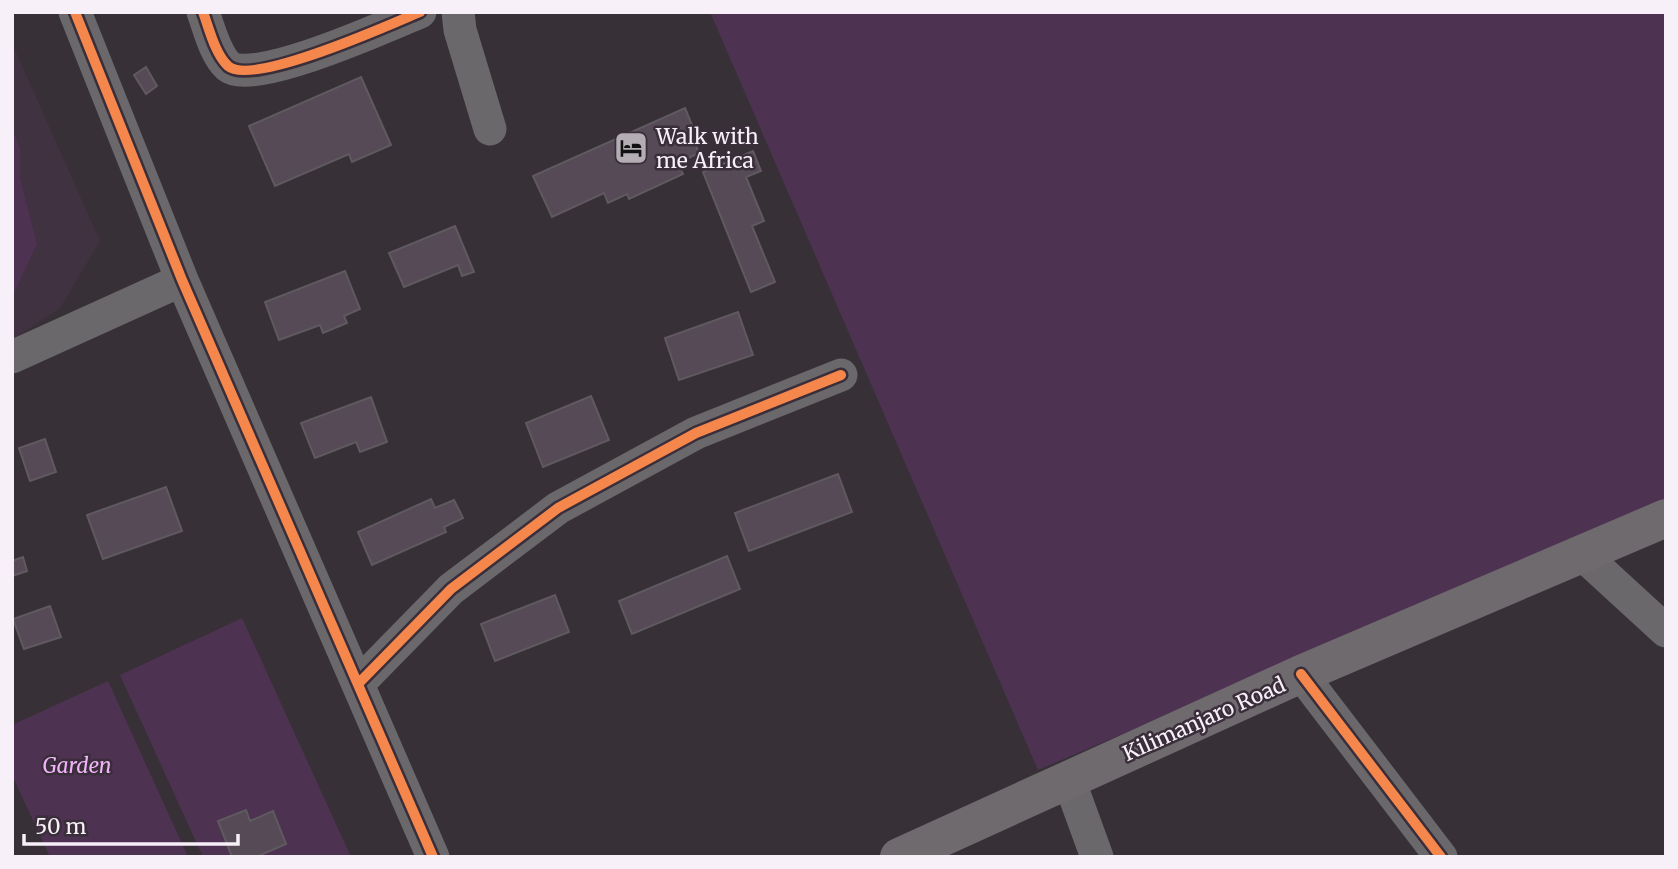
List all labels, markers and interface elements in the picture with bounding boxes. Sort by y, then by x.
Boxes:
place label: Walk with me Africa [655,123,759,174]
hotel icon: Walk with me Africa [612,129,650,167]
street label: Kilimanjaro Road [1118,671,1290,767]
park label: Garden [42,752,112,779]
scale bar [24,802,238,846]
text: 50 m [35,813,86,840]

